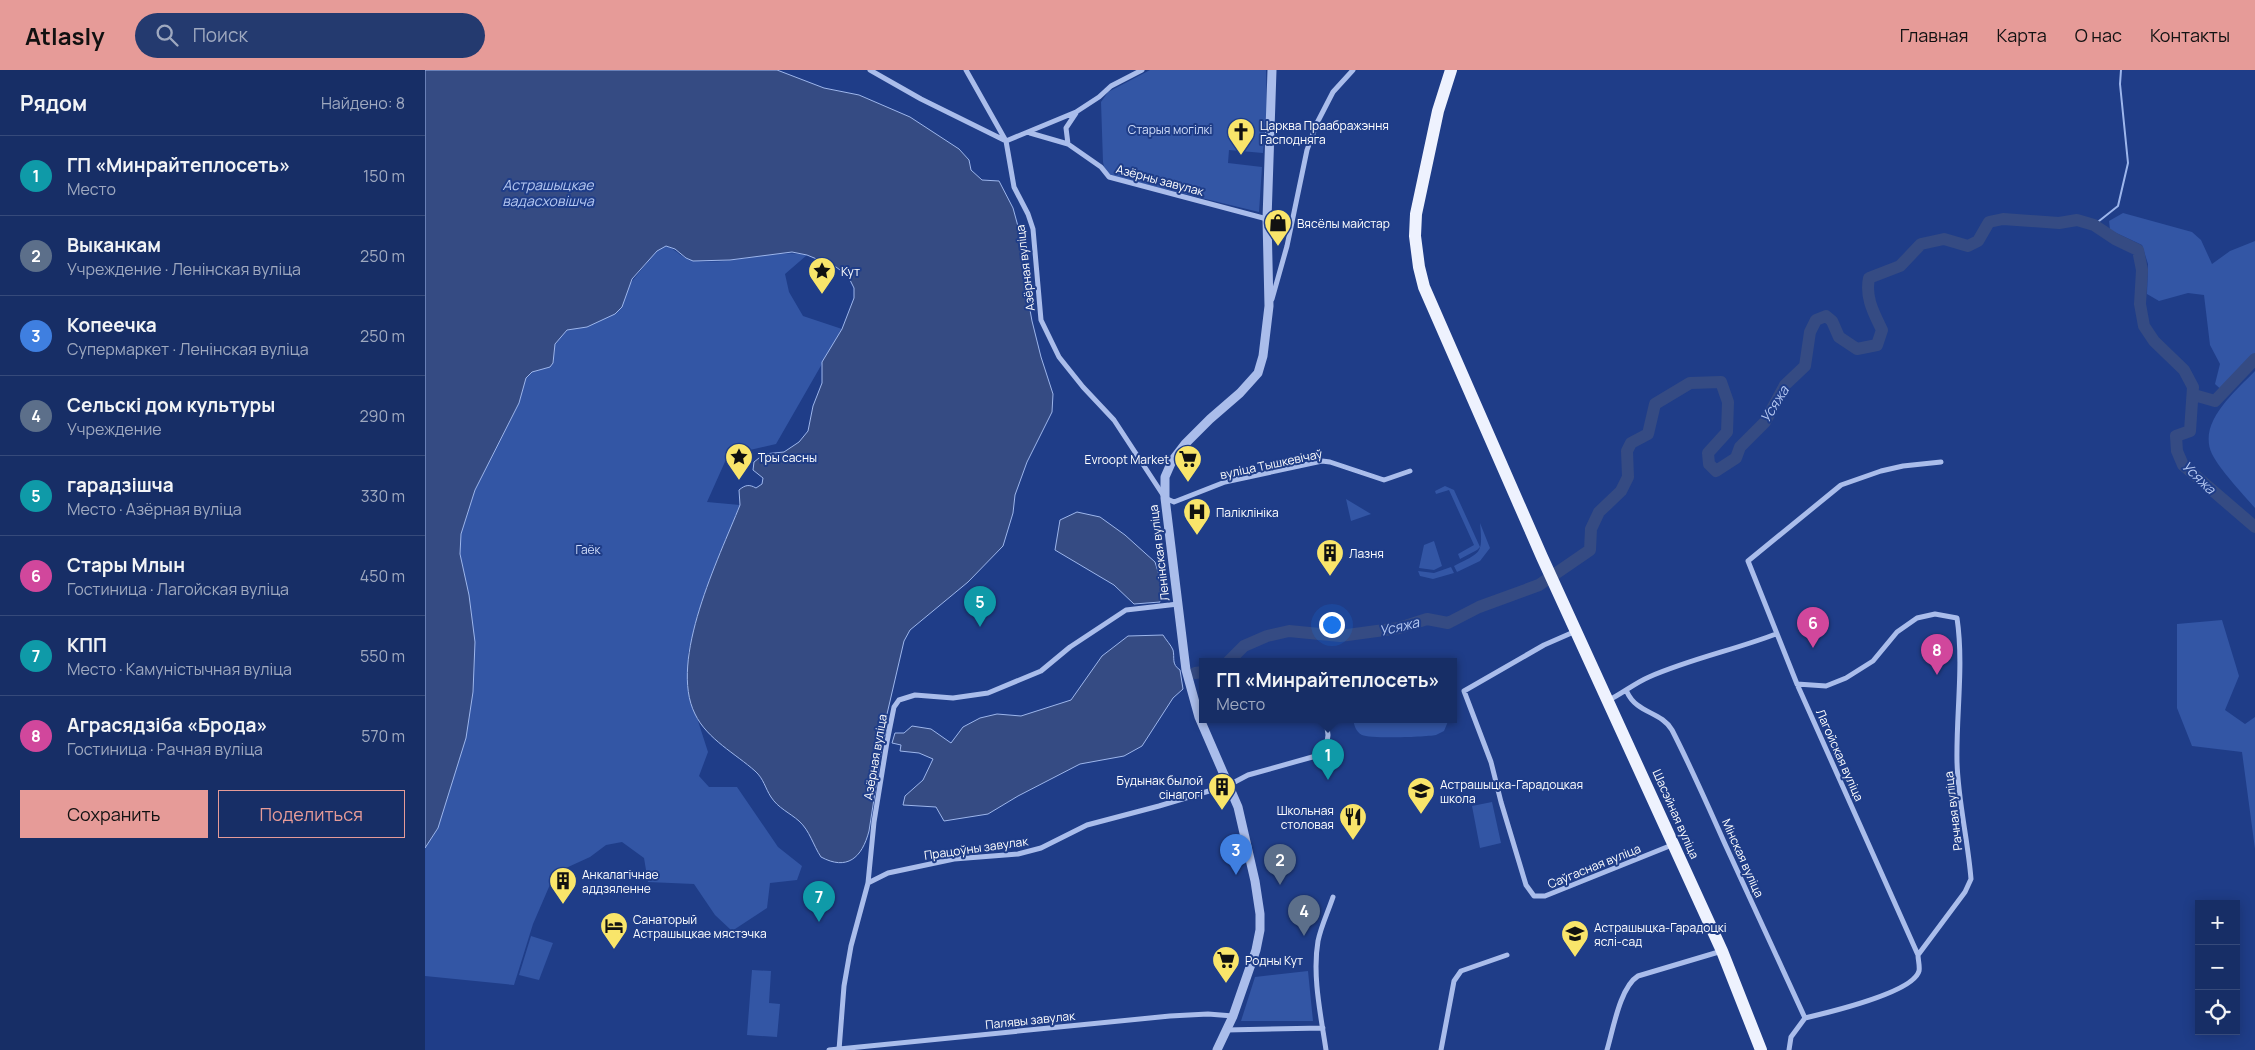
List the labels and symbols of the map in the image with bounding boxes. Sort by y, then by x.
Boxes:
church icon: Царква Праабражэння Гасподняга [1226,117,1256,156]
place label: Царква Праабражэння Гасподняга [1260,117,1389,148]
park label: Старыя могілкі [1128,121,1212,138]
street label: Азёрны завулак [1114,160,1207,200]
water label: Астрашыцкае вадасховішча [502,175,595,210]
shop icon: Вясёлы майстар [1263,208,1293,247]
place label: Вясёлы майстар [1297,215,1390,232]
street label: Азёрная вуліца [1011,224,1039,312]
place icon: Кут [807,256,837,295]
place label: Кут [841,263,860,280]
water label: Усяжа [1755,381,1793,426]
place icon: Тры сасны [724,442,754,481]
supermarket icon: Evroopt Market [1173,444,1203,483]
street label: вуліца Тышкевічаў [1218,445,1324,483]
place label: Тры сасны [758,449,817,466]
place label: Evroopt Market [1085,451,1169,468]
water label: Усяжа [2178,456,2221,499]
hospital icon: Паліклініка [1182,497,1212,536]
street label: Ленінская вуліца [1145,504,1173,602]
place label: Паліклініка [1216,504,1279,521]
building icon: Лазня [1315,538,1345,577]
park label: Гаёк [575,541,602,558]
place label: Лазня [1349,545,1384,562]
pin: 5 [964,586,996,627]
pin: 6 [1797,607,1829,648]
your location [1319,612,1345,638]
water label: Усяжа [1377,612,1422,640]
pin: 8 [1921,634,1953,675]
street label: Лагойская вуліца [1812,706,1868,804]
street label: Азёрная вуліца [859,713,891,801]
pin: 1 [1312,739,1344,780]
street label: Шасэйная вуліца [1649,766,1703,862]
street label: Рачная вуліца [1940,770,1966,852]
place label: Будынак былой сінагогі [1116,772,1203,803]
building icon: Будынак былой сінагогі [1207,772,1237,811]
school or university icon: Астрашыцка-Гарадоцкая школа [1406,776,1436,815]
place label: Астрашыцка-Гарадоцкая школа [1440,776,1583,807]
place label: Школьная столовая [1277,802,1334,833]
restaurant icon: Школьная столовая [1338,802,1368,841]
street label: Мінская вуліца [1718,816,1768,900]
street label: Працоўны завулак [923,832,1030,864]
pin: 3 [1220,834,1252,875]
street label: Саўгасная вуліца [1545,840,1643,892]
pin: 2 [1264,844,1296,885]
building icon: Анкалагічнае аддзяленне [548,866,578,905]
place label: Анкалагічнае аддзяленне [582,866,659,897]
pin: 7 [803,881,835,922]
pin: 4 [1288,895,1320,936]
hotel icon: Санаторый Астрашыцкае мястэчка [599,911,629,950]
place label: Санаторый Астрашыцкае мястэчка [633,911,767,942]
school or university icon: Астрашыцка-Гарадоцкі яслі-сад [1560,919,1590,958]
place label: Астрашыцка-Гарадоцкі яслі-сад [1594,919,1727,950]
supermarket icon: Родны Кут [1211,945,1241,984]
place label: Родны Кут [1245,952,1303,969]
street label: Палявы завулак [984,1007,1077,1033]

